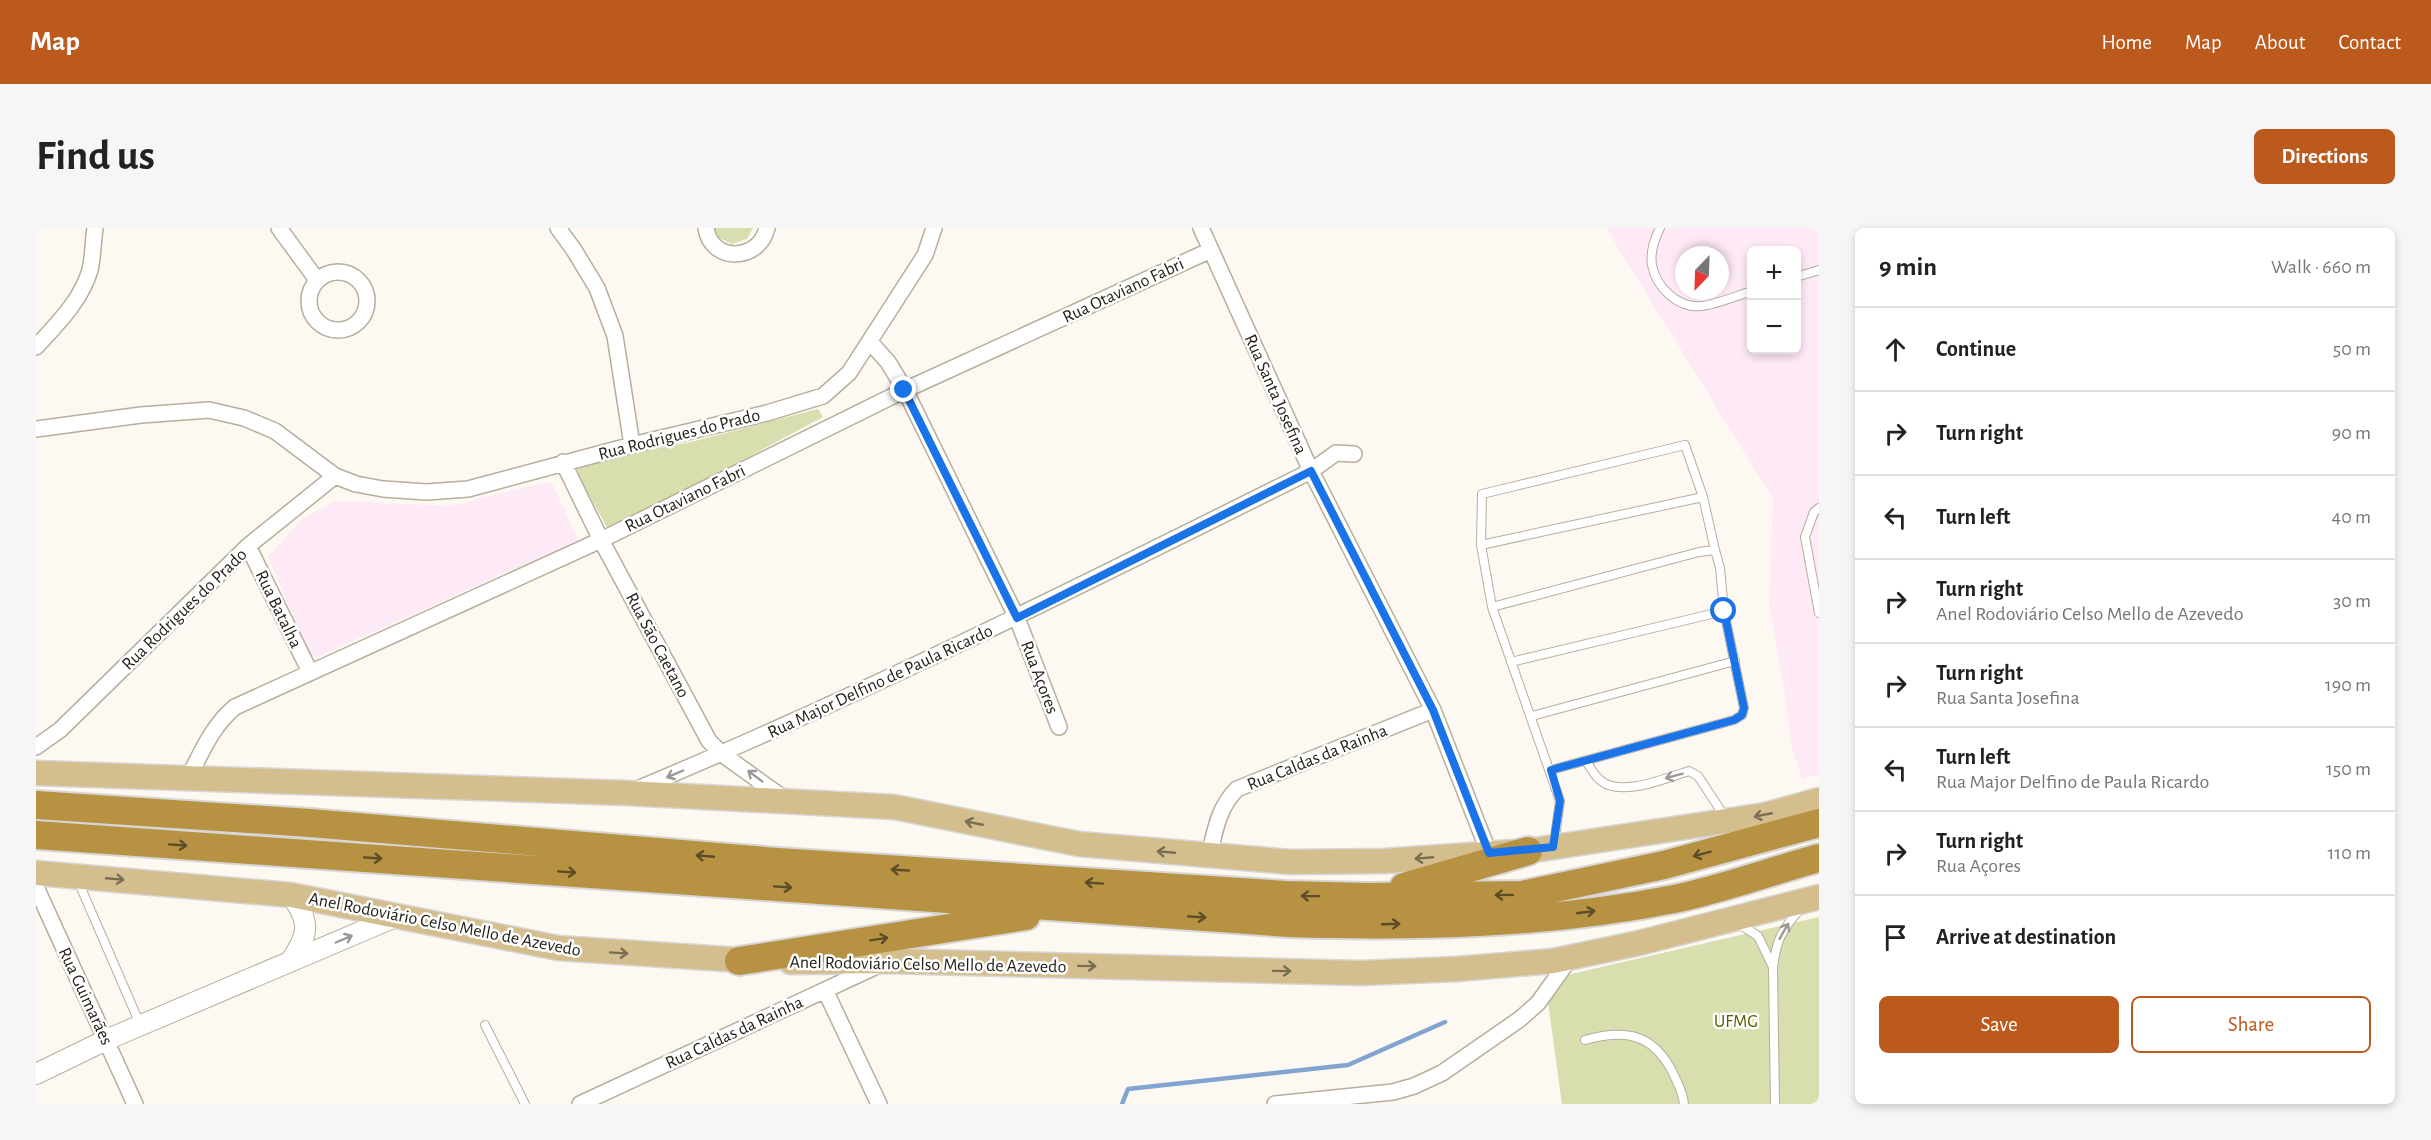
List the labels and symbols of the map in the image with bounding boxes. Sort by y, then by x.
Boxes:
north arrow [1675,246,1729,300]
street label: Rua Otaviano Fabri [1060,255,1187,327]
street label: Rua Santa Josefina [1241,332,1310,457]
route end [890,376,916,402]
street label: Rua Rodrigues do Prado [597,406,762,464]
street label: Rua Otaviano Fabri [622,462,748,536]
street label: Rua Rodrigues do Prado [119,545,251,674]
street label: Rua Batalha [252,568,305,651]
street label: Rua São Caetano [622,590,692,701]
route start [1710,597,1736,623]
street label: Rua Major Delfino de Paula Ricardo [765,622,996,742]
street label: Rua Açores [1017,638,1061,716]
street label: Rua Caldas da Rainha [1245,722,1390,794]
one-way arrow [666,769,684,780]
one-way arrow [747,770,763,782]
one-way arrow [1664,770,1683,782]
one-way arrow [1753,810,1773,821]
one-way arrow [964,817,984,828]
one-way arrow [168,840,188,851]
one-way arrow [1157,846,1177,857]
one-way arrow [1693,849,1712,861]
one-way arrow [696,850,716,861]
one-way arrow [362,853,382,864]
one-way arrow [1414,853,1434,864]
one-way arrow [890,864,910,875]
one-way arrow [557,867,577,878]
one-way arrow [105,874,125,885]
one-way arrow [1085,877,1105,888]
one-way arrow [772,882,792,893]
one-way arrow [1495,889,1515,901]
street label: Anel Rodoviário Celso Mello de Azevedo [307,890,583,960]
one-way arrow [1301,890,1321,901]
one-way arrow [1575,906,1595,917]
one-way arrow [1186,911,1206,922]
one-way arrow [1381,919,1401,930]
one-way arrow [1778,923,1790,940]
one-way arrow [334,933,352,944]
one-way arrow [869,933,889,944]
street label: Rua Guimarães [55,945,116,1048]
one-way arrow [609,947,629,958]
street label: Anel Rodoviário Celso Mello de Azevedo [789,954,1067,976]
one-way arrow [1076,960,1096,972]
one-way arrow [1271,965,1291,977]
street label: Rua Caldas da Rainha [663,993,806,1073]
park label: UFMG [1714,1013,1758,1031]

